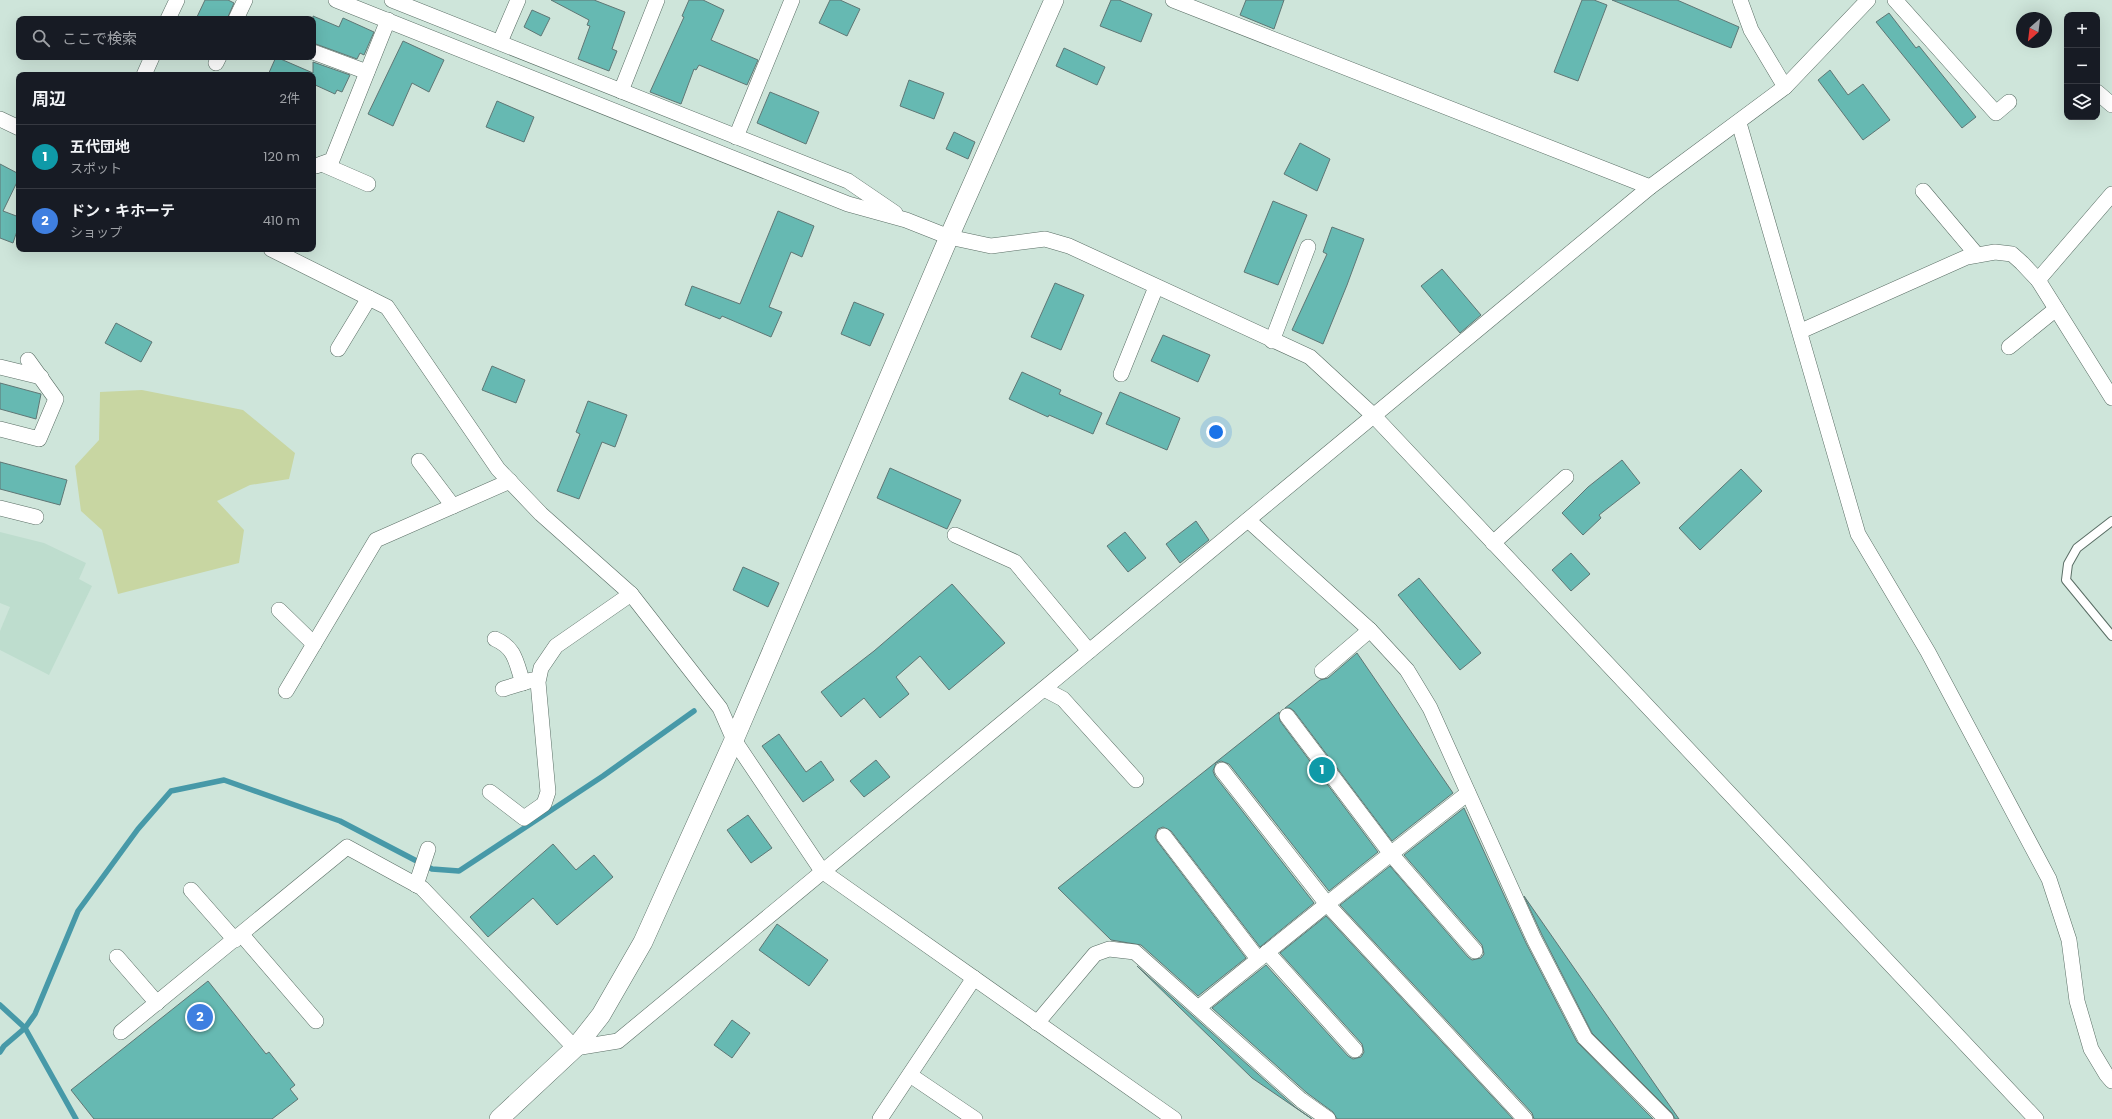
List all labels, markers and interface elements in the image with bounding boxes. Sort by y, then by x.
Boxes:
north arrow [2016,12,2052,48]
map controls [2064,12,2100,120]
button: + [2064,12,2100,48]
search box [16,16,316,60]
icon: search [30,27,52,49]
text: ここで検索 [62,28,137,49]
button: − [2064,48,2100,84]
button: layers [2064,84,2100,120]
text: 周辺 [32,87,66,111]
text: 2件 [280,89,300,108]
text: 五代団地 [70,136,130,157]
text: 1 [43,147,47,166]
text: 120 m [263,147,300,166]
text: スポット [70,159,122,178]
text: ドン・キホーテ [70,200,175,221]
text: 2 [41,211,49,230]
text: 410 m [263,211,300,230]
text: ショップ [70,223,122,242]
your location [1206,422,1226,442]
pin: 1 [1309,755,1335,785]
pin: 2 [187,1002,213,1032]

